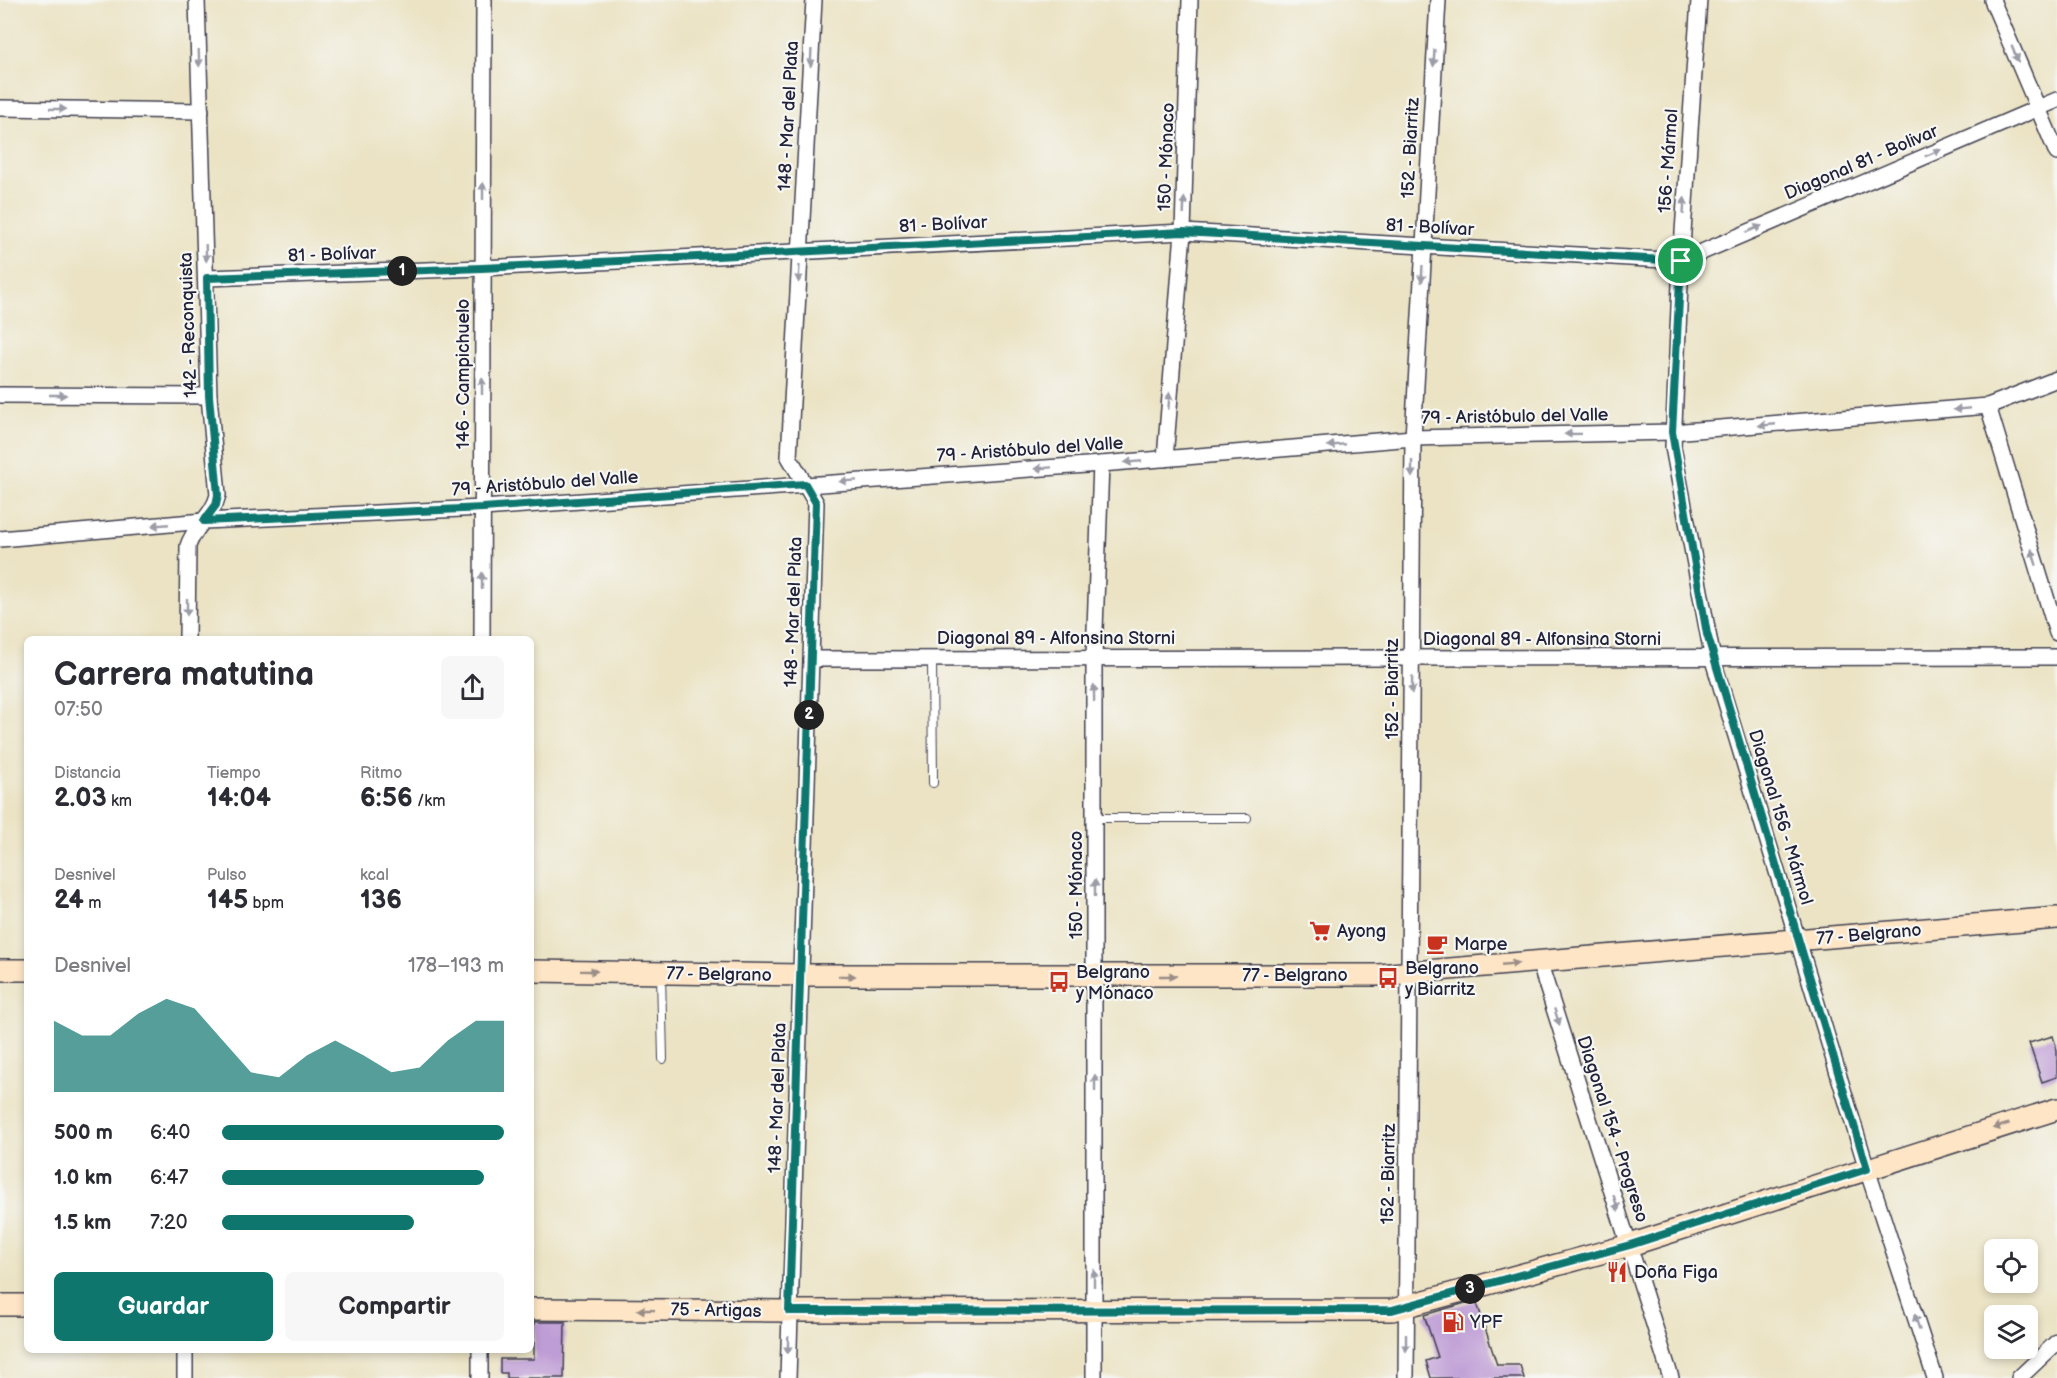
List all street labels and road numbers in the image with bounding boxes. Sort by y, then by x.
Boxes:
street label: 148 - Mar del Plata [774,40,803,192]
street label: 152 - Biarritz [1397,97,1424,199]
street label: 150 - Mónaco [1154,102,1179,212]
street label: 156 - Mármol [1654,108,1683,214]
street label: Diagonal 81 - Bolivar [1781,120,1942,204]
street label: 81 - Bolívar [898,212,988,237]
street label: 81 - Bolívar [1385,215,1475,240]
street label: 81 - Bolívar [288,242,377,267]
street label: 142 - Reconquista [175,252,202,398]
street label: 146 - Campichuelo [453,299,474,449]
street label: 79 - Aristóbulo del Valle [1421,404,1609,429]
street label: 79 - Aristóbulo del Valle [936,432,1124,466]
street label: 79 - Aristóbulo del Valle [451,466,639,500]
street label: 148 - Mar del Plata [780,536,807,688]
street label: Diagonal 89 - Alfonsina Storni [937,628,1175,649]
street label: Diagonal 89 - Alfonsina Storni [1423,629,1661,650]
street label: 152 - Biarritz [1382,638,1403,739]
street label: Diagonal 156 - Mármol [1744,727,1817,907]
street label: 150 - Mónaco [1066,831,1087,939]
street label: 77 - Belgrano [1816,919,1922,950]
street label: 77 - Belgrano [666,963,772,986]
street label: 77 - Belgrano [1242,965,1348,986]
street label: 148 - Mar del Plata [764,1022,791,1174]
street label: Diagonal 154 - Progreso [1572,1033,1653,1225]
street label: 152 - Biarritz [1377,1123,1400,1225]
street label: 75 - Artigas [670,1299,762,1322]

